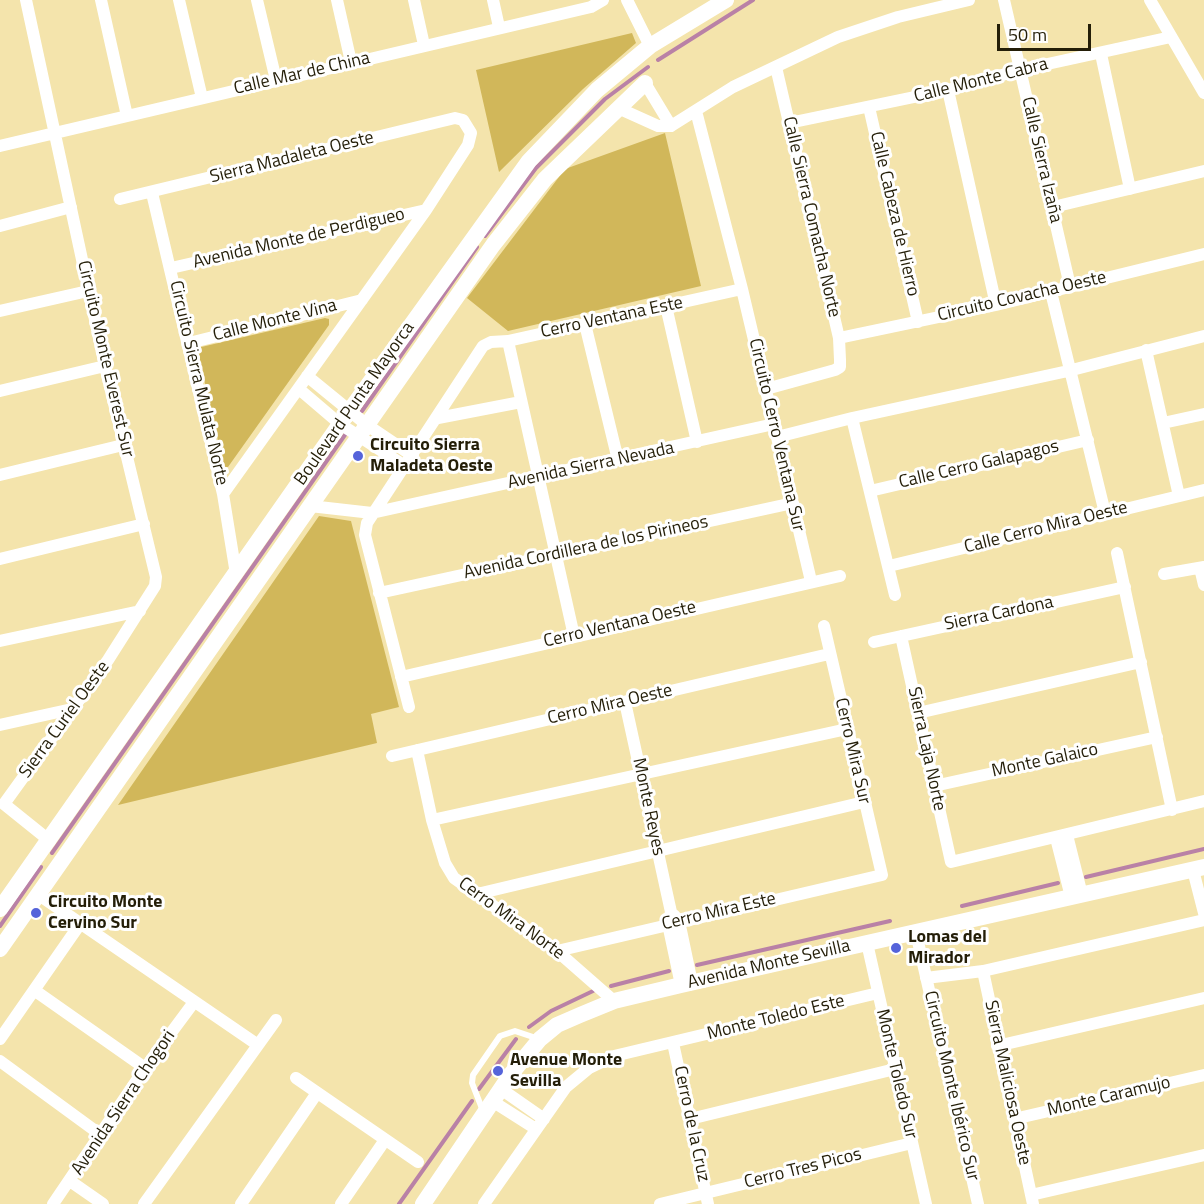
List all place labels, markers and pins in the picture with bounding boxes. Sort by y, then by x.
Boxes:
place label: Circuito Sierra Maladeta Oeste [370,435,493,478]
marker: Circuito Sierra Maladeta Oeste [351,449,365,463]
place label: Circuito Monte Cervino Sur [48,892,162,934]
marker: Circuito Monte Cervino Sur [29,906,43,920]
place label: Lomas del Mirador [908,927,987,970]
marker: Lomas del Mirador [889,941,903,955]
place label: Avenue Monte Sevilla [510,1050,622,1092]
marker: Avenue Monte Sevilla [491,1064,505,1078]

